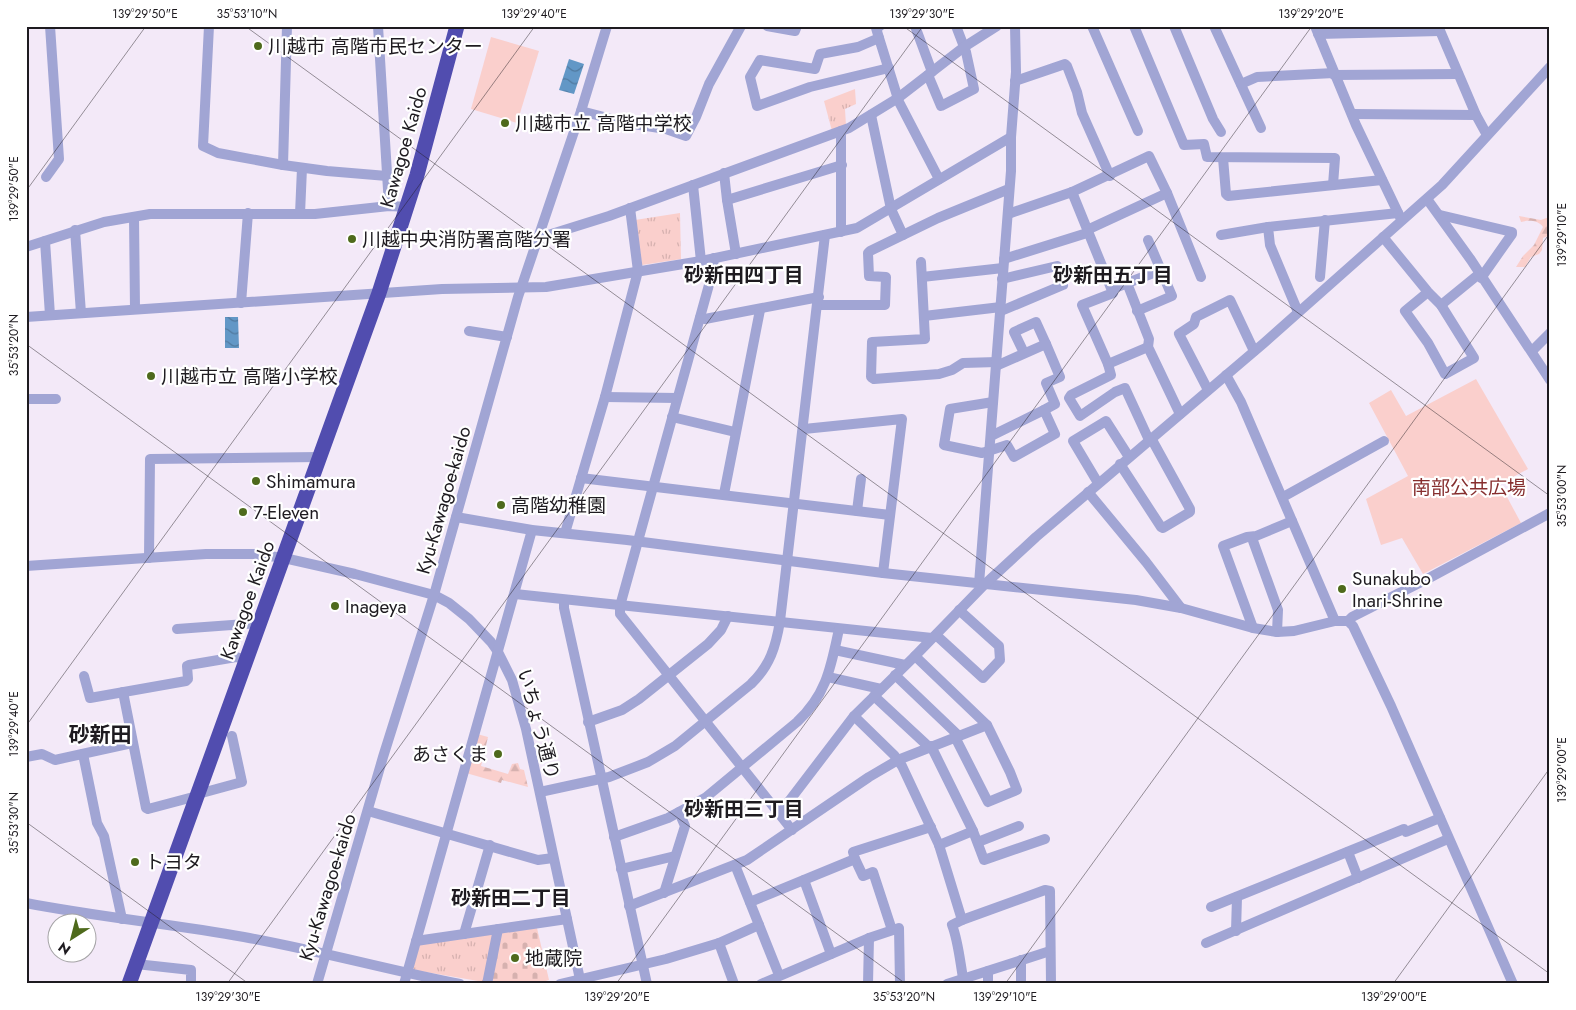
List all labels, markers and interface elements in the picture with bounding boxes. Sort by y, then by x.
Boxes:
text: 139°29'50"E [112,5,178,23]
text: 35°53'10"N [217,5,277,23]
text: 139°29'40"E [501,5,567,23]
text: 139°29'30"E [889,5,955,23]
text: 139°29'20"E [1278,5,1344,23]
place label: 川越市 高階市民センター [268,33,483,60]
marker: 川越市 高階市民センター [252,40,264,52]
street label: Kawagoe Kaido [373,84,434,211]
place label: 川越市立 高階中学校 [515,110,692,137]
marker: 川越市立 高階中学校 [499,117,511,129]
text: 139°29'50"E [5,156,23,222]
text: 139°29'10"E [1553,203,1571,267]
place label: 川越中央消防署高階分署 [362,226,571,253]
marker: 川越中央消防署高階分署 [346,233,358,245]
district label: 砂新田四丁目 [684,261,804,290]
district label: 砂新田五丁目 [1053,261,1173,290]
text: 35°53'20"N [5,314,23,376]
place label: 川越市立 高階小学校 [161,363,338,390]
marker: 川越市立 高階小学校 [145,370,157,382]
street label: Kyu-Kawagoe-kaido [409,423,477,577]
text: 35°53'00"N [1553,465,1571,527]
place label: Shimamura [266,468,356,495]
park label: 南部公共広場 [1412,474,1526,501]
marker: Shimamura [250,475,262,487]
place label: 高階幼稚園 [511,492,606,519]
place label: 7-Eleven [253,499,319,526]
marker: 高階幼稚園 [495,499,507,511]
marker: 7-Eleven [237,506,249,518]
street label: Kawagoe Kaido [213,537,281,663]
place label: Sunakubo Inari-Shrine [1352,565,1443,614]
marker: Sunakubo Inari-Shrine [1336,583,1348,595]
place label: Inageya [345,593,407,620]
marker: Inageya [329,600,341,612]
street label: いちょう通り [511,666,566,783]
text: 139°29'40"E [5,691,23,757]
district label: 砂新田 [69,720,132,750]
text: 139°29'00"E [1553,737,1571,803]
place label: あさくま [412,741,488,768]
marker: あさくま [492,748,504,760]
text: 35°53'30"N [5,792,23,854]
district label: 砂新田三丁目 [684,795,804,824]
street label: Kyu-Kawagoe-kaido [292,810,363,964]
place label: トヨタ [145,849,202,876]
marker: トヨタ [129,856,141,868]
district label: 砂新田二丁目 [451,884,571,913]
north arrow [48,912,98,962]
text: N [54,937,75,960]
place label: 地蔵院 [525,945,582,972]
marker: 地蔵院 [509,952,521,964]
text: 139°29'30"E [195,988,261,1006]
text: 139°29'20"E [584,988,650,1006]
text: 35°53'20"N [873,988,935,1006]
text: 139°29'10"E [973,988,1037,1006]
text: 139°29'00"E [1361,988,1427,1006]

